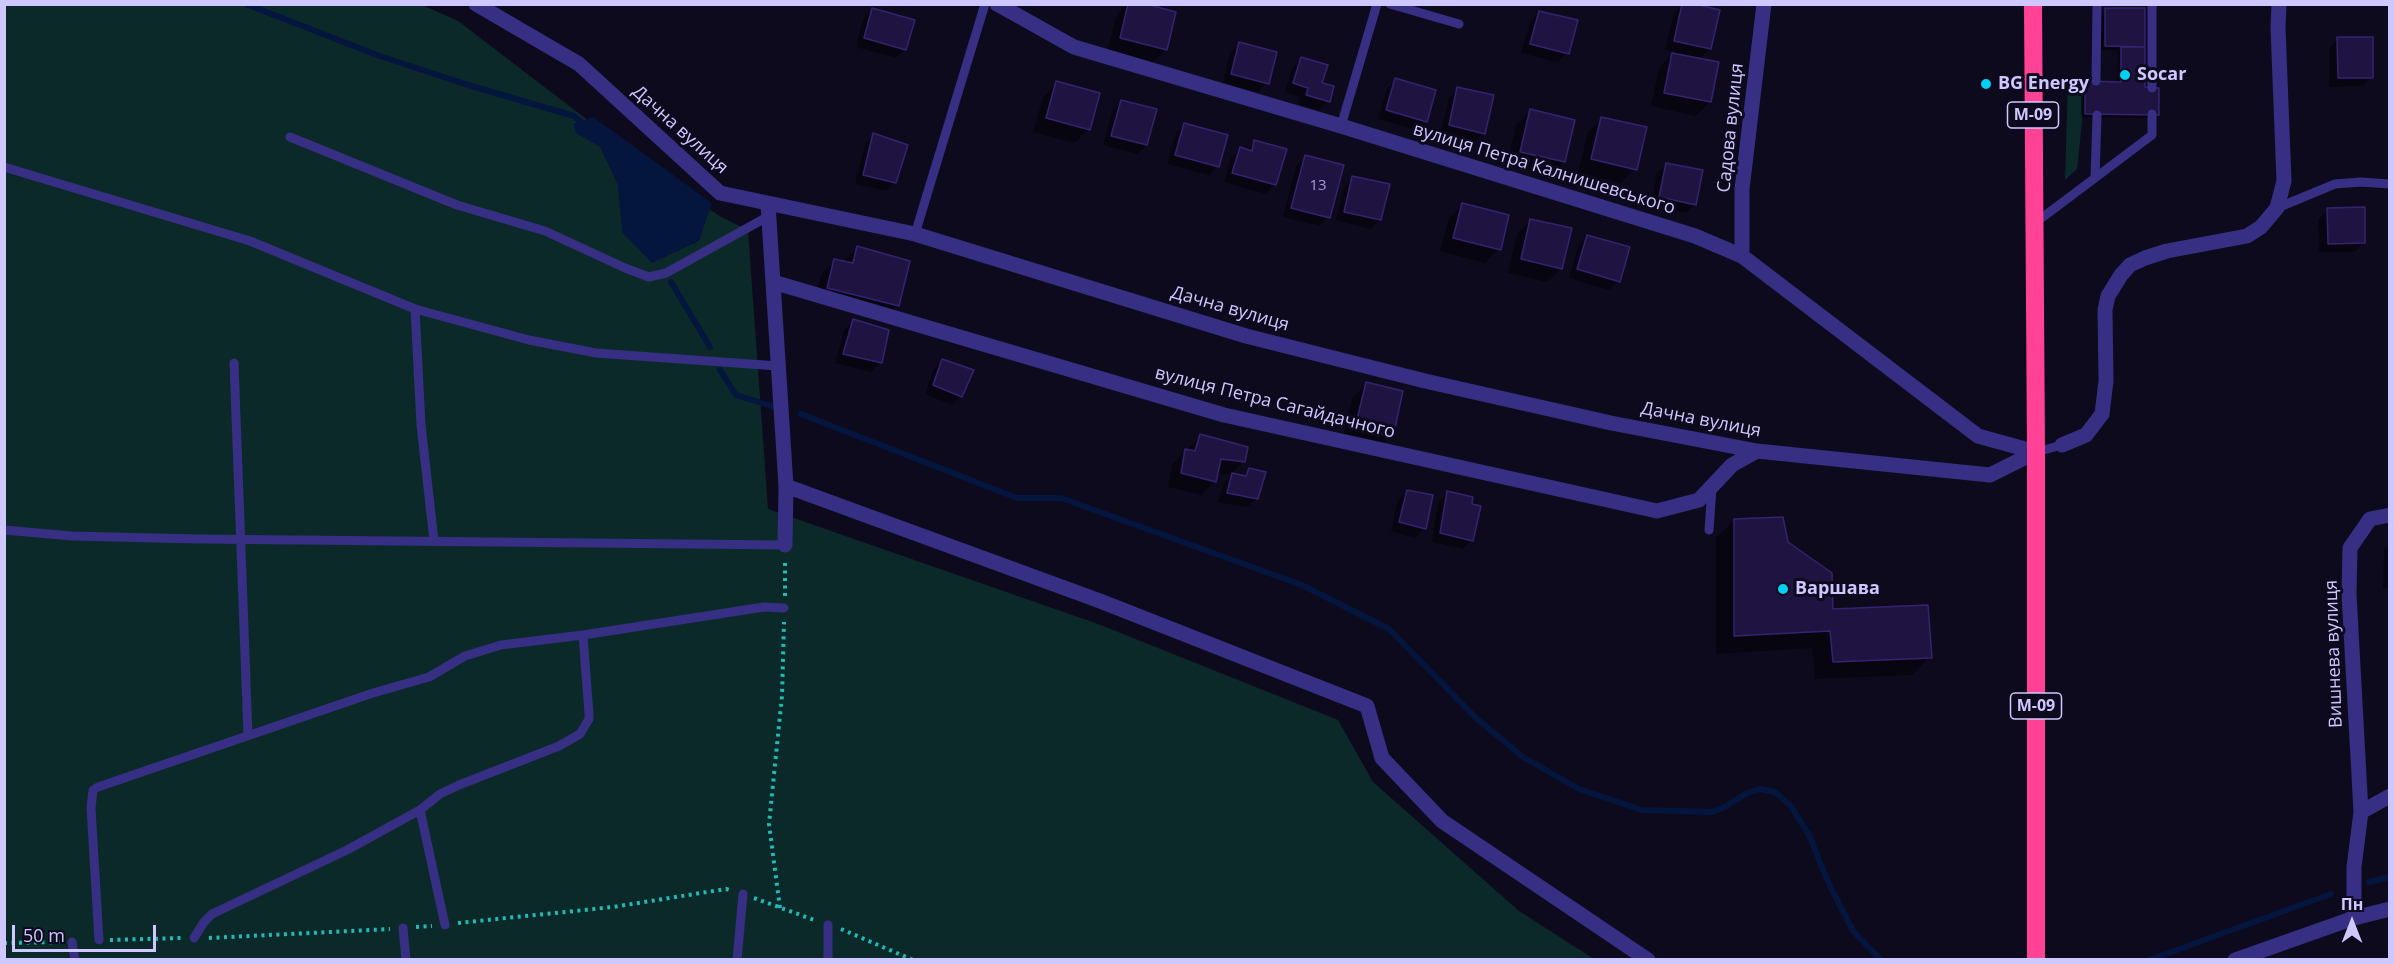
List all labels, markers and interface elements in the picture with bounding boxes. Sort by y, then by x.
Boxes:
street label: Садова вулиця [1713,62,1749,194]
place label: Socar [2137,64,2186,86]
marker: Socar [2118,68,2132,82]
place label: BG Energy [1998,73,2089,95]
marker: BG Energy [1979,77,1993,91]
street label: Дачна вулиця [628,81,732,179]
road number: М-09 [2008,102,2058,128]
street label: вулиця Петра Калнишевського [1410,119,1678,219]
house number: 13 [1309,177,1327,195]
street label: Дачна вулиця [1169,282,1291,336]
street label: вулиця Петра Сагайдачного [1153,363,1397,443]
street label: Дачна вулиця [1639,398,1763,442]
place label: Варшава [1795,578,1880,600]
street label: Вишнева вулиця [2321,580,2347,728]
marker: Варшава [1776,582,1790,596]
road number: М-09 [2010,693,2062,719]
north arrow [2322,892,2382,952]
text: Пн [2341,893,2363,915]
scale bar [15,913,159,951]
text: 50 m [23,923,65,947]

